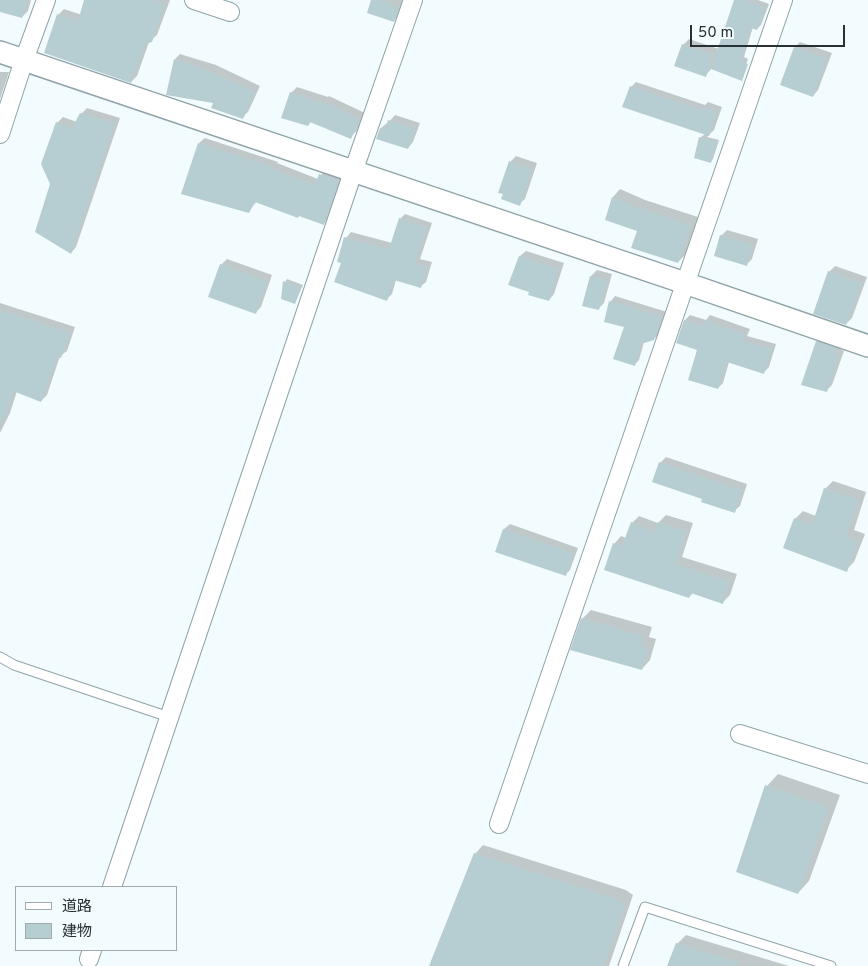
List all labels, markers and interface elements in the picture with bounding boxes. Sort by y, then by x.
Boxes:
scale bar [693,15,848,47]
text: 50 m [698,24,733,43]
legend [15,886,178,951]
text: 道路 [62,898,92,917]
text: 建物 [62,923,92,942]

